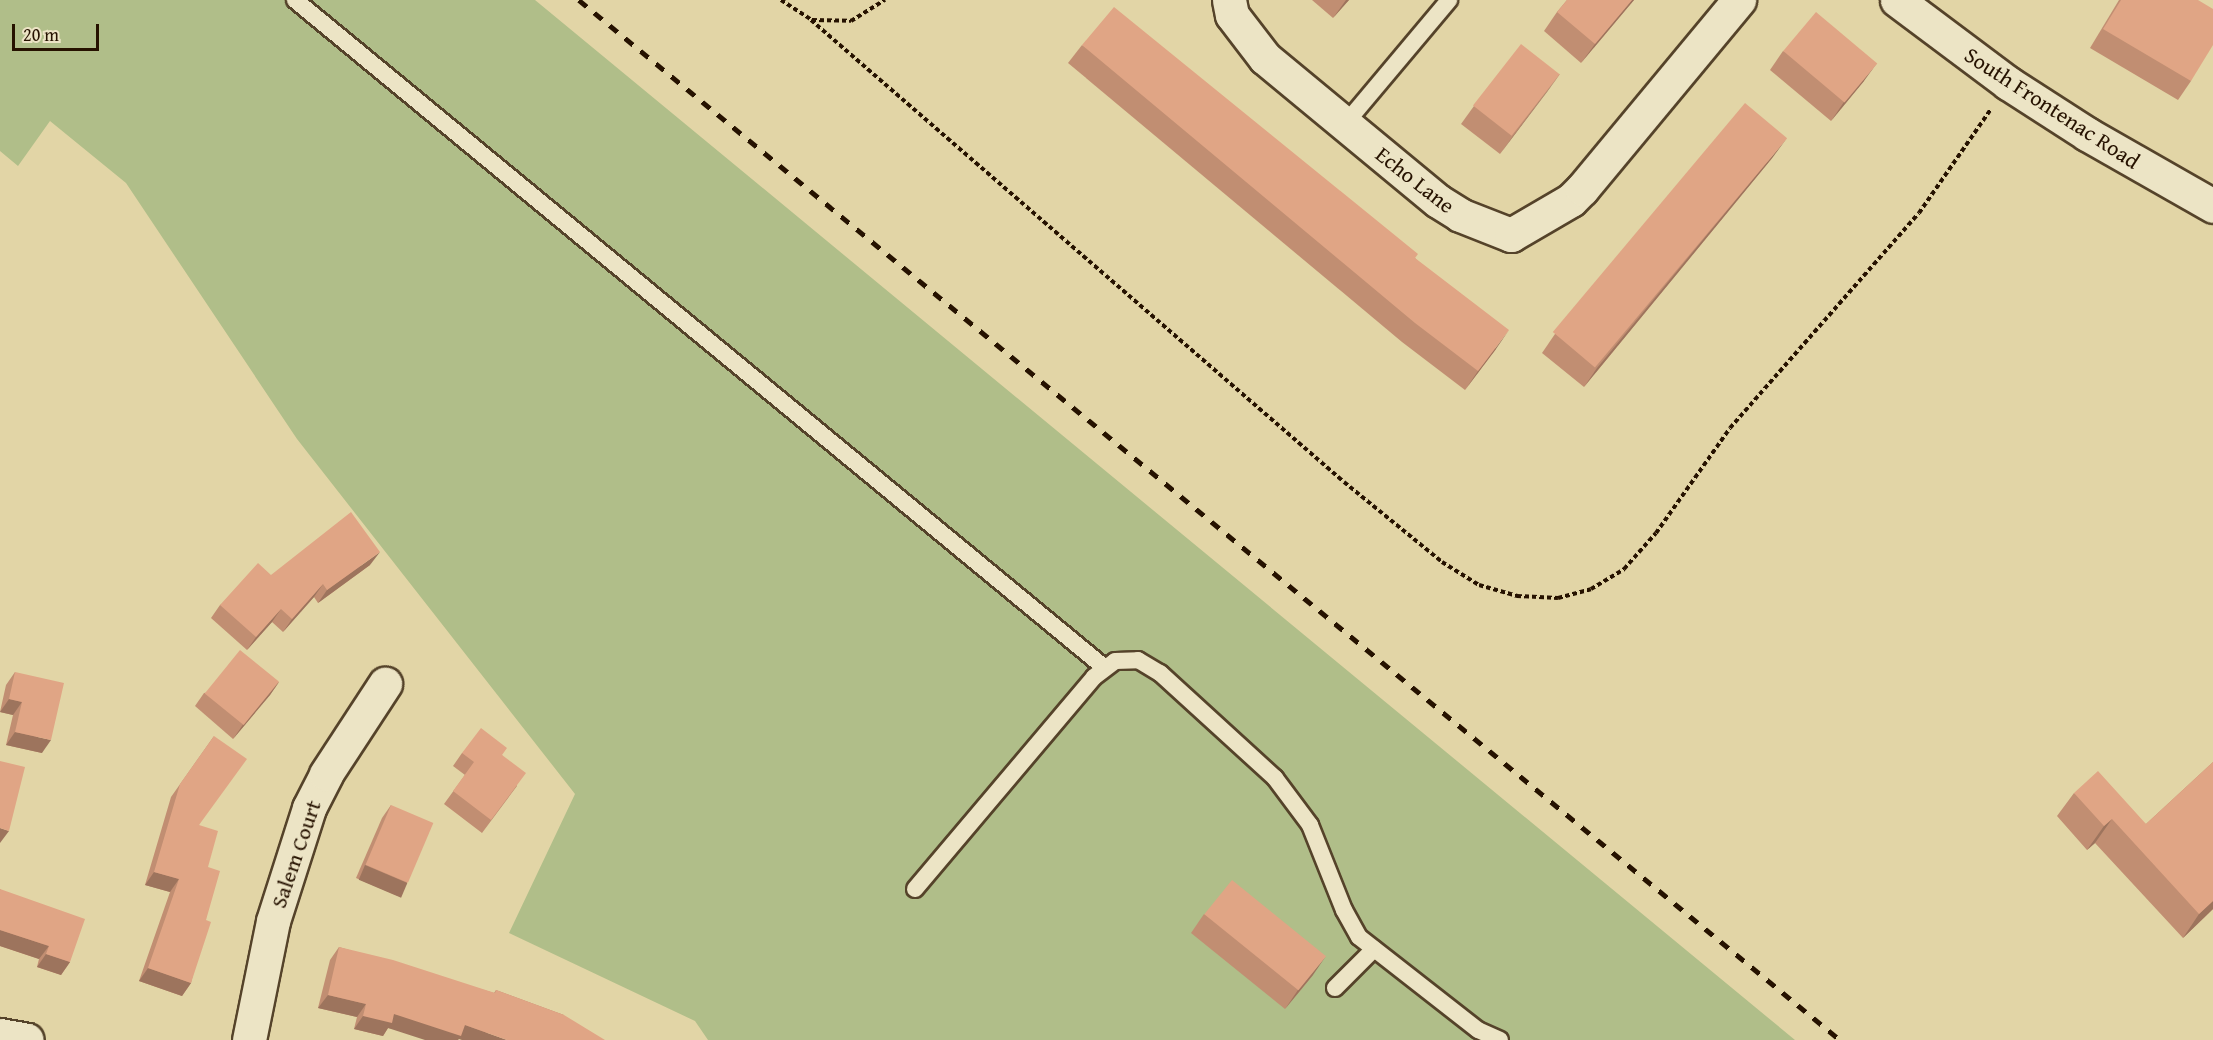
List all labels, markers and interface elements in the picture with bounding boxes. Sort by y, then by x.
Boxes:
scale bar [15,12,102,50]
text: 20 m [23,21,59,48]
street label: South Frontenac Road [1960,42,2144,174]
street label: Echo Lane [1370,141,1460,219]
street label: Salem Court [265,797,327,911]

